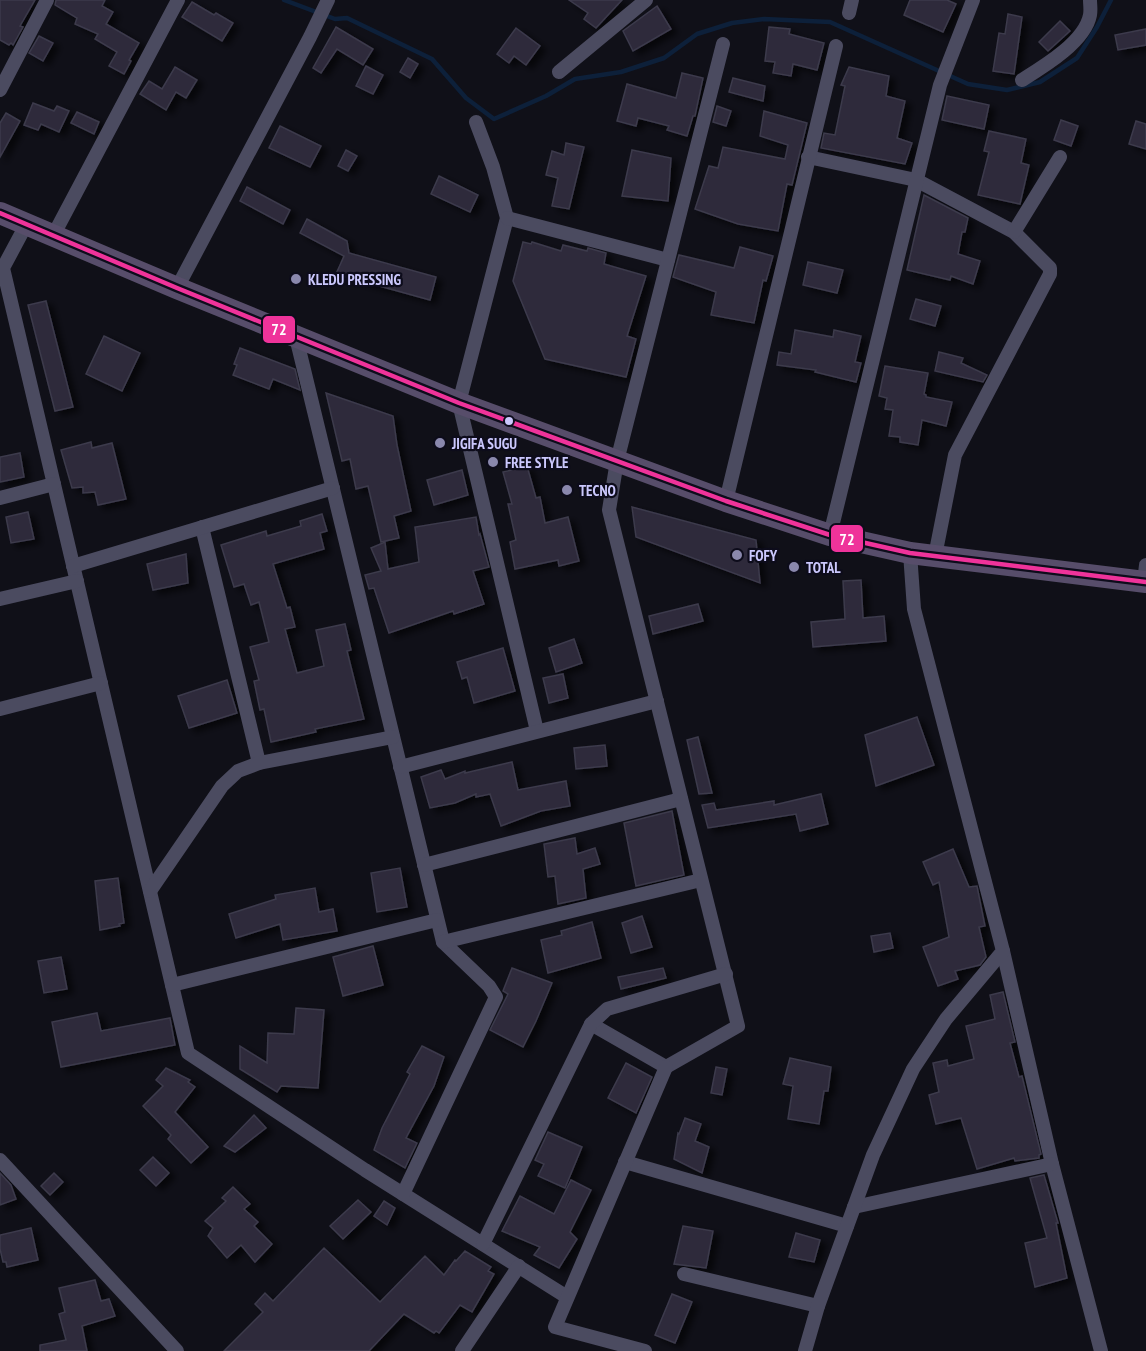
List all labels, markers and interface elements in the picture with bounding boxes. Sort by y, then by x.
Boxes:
place label: KLEDU PRESSING [308,270,401,289]
marker: KLEDU PRESSING [289,272,303,286]
line badge: 72 [262,315,296,344]
text: 72 [271,319,287,339]
unlabelled marker [503,415,515,427]
place label: JIGIFA SUGU [451,434,517,453]
marker: JIGIFA SUGU [433,436,447,450]
place label: FREE STYLE [505,453,569,472]
marker: FREE STYLE [486,455,500,469]
place label: TECNO [579,481,616,500]
marker: TECNO [560,483,574,497]
line badge: 72 [830,524,864,553]
text: 72 [839,529,855,549]
place label: FOFY [749,546,778,565]
marker: FOFY [730,548,744,562]
place label: TOTAL [806,558,841,577]
marker: TOTAL [787,560,801,574]

